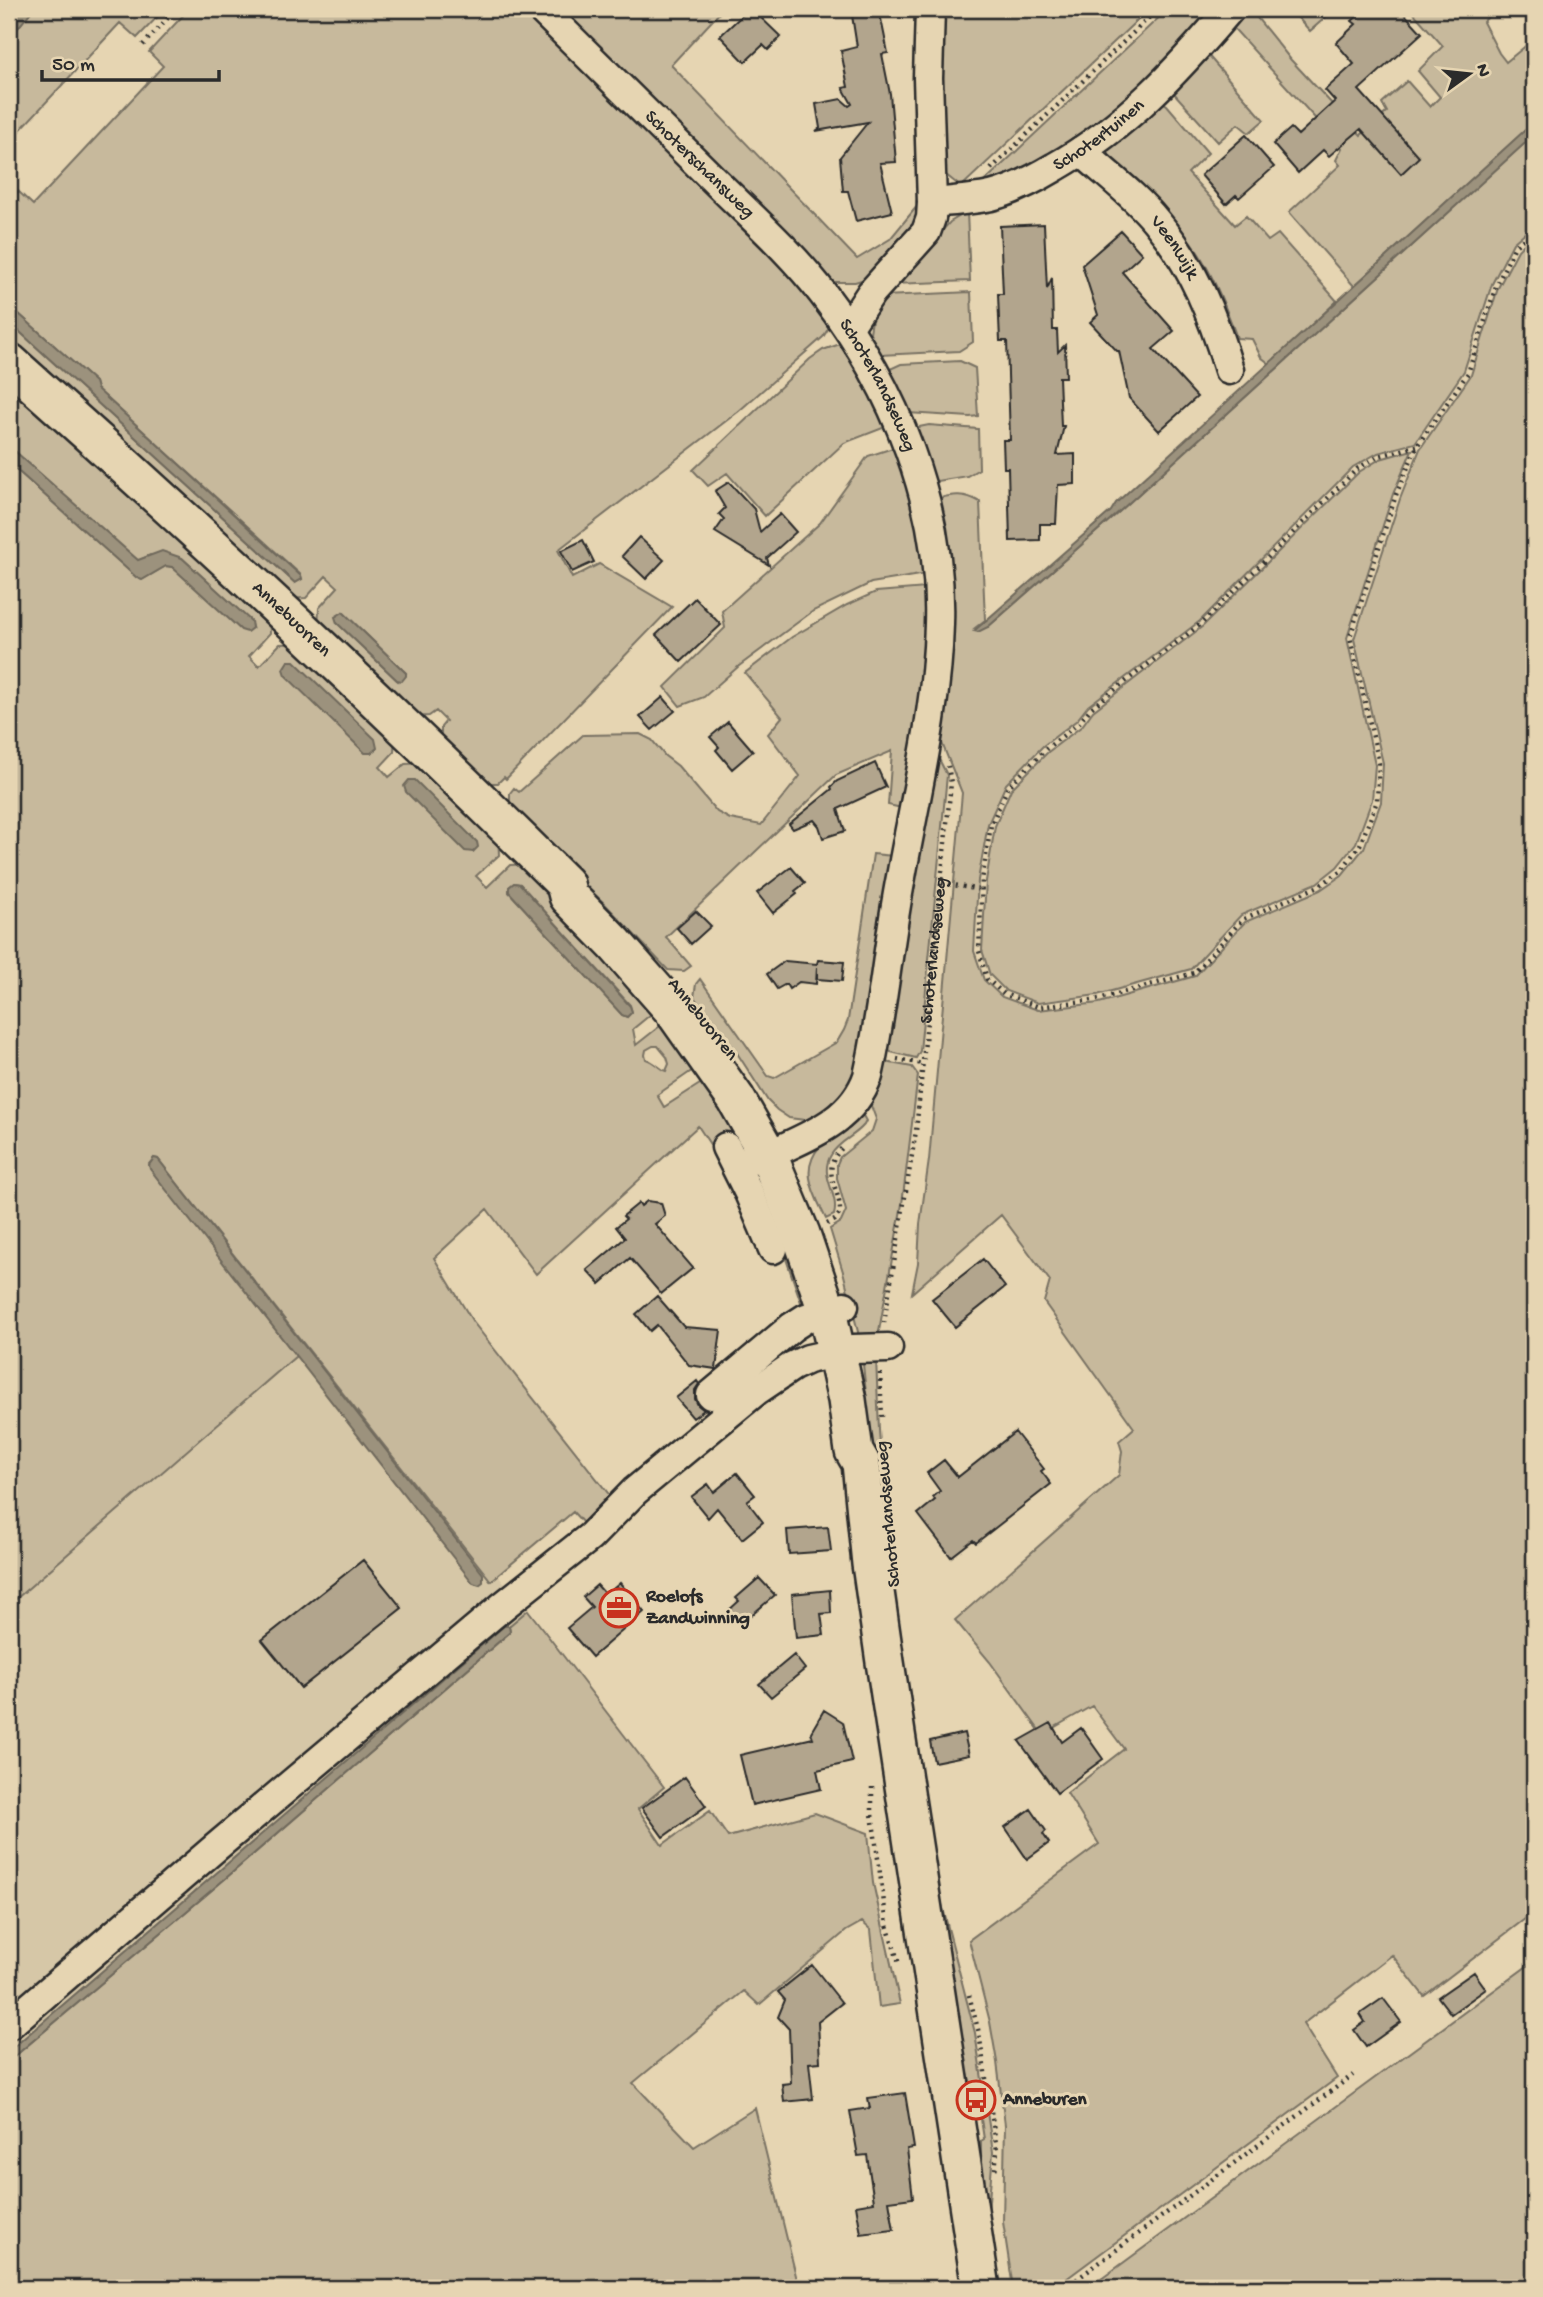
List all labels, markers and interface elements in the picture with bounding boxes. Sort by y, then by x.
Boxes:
scale bar [42,38,219,82]
north arrow [1434,38,1504,108]
text: 50 m [52,54,95,79]
text: N [1469,62,1495,79]
street label: Schotertuinen [1049,94,1150,177]
street label: Schoterschansweg [639,106,759,224]
street label: Veenwijk [1144,210,1204,285]
street label: Schoterlandseweg [833,315,921,455]
street label: Annebuorren [247,577,335,662]
street label: Schoterlandseweg [915,876,953,1025]
street label: Annebuorren [662,974,742,1066]
street label: Schoterlandseweg [871,1440,907,1588]
place label: Roelofs Zandwinning [645,1586,750,1631]
office icon: Roelofs Zandwinning [598,1587,640,1629]
bus stop icon: Anneburen [955,2079,997,2121]
place label: Anneburen [1002,2089,1088,2112]

